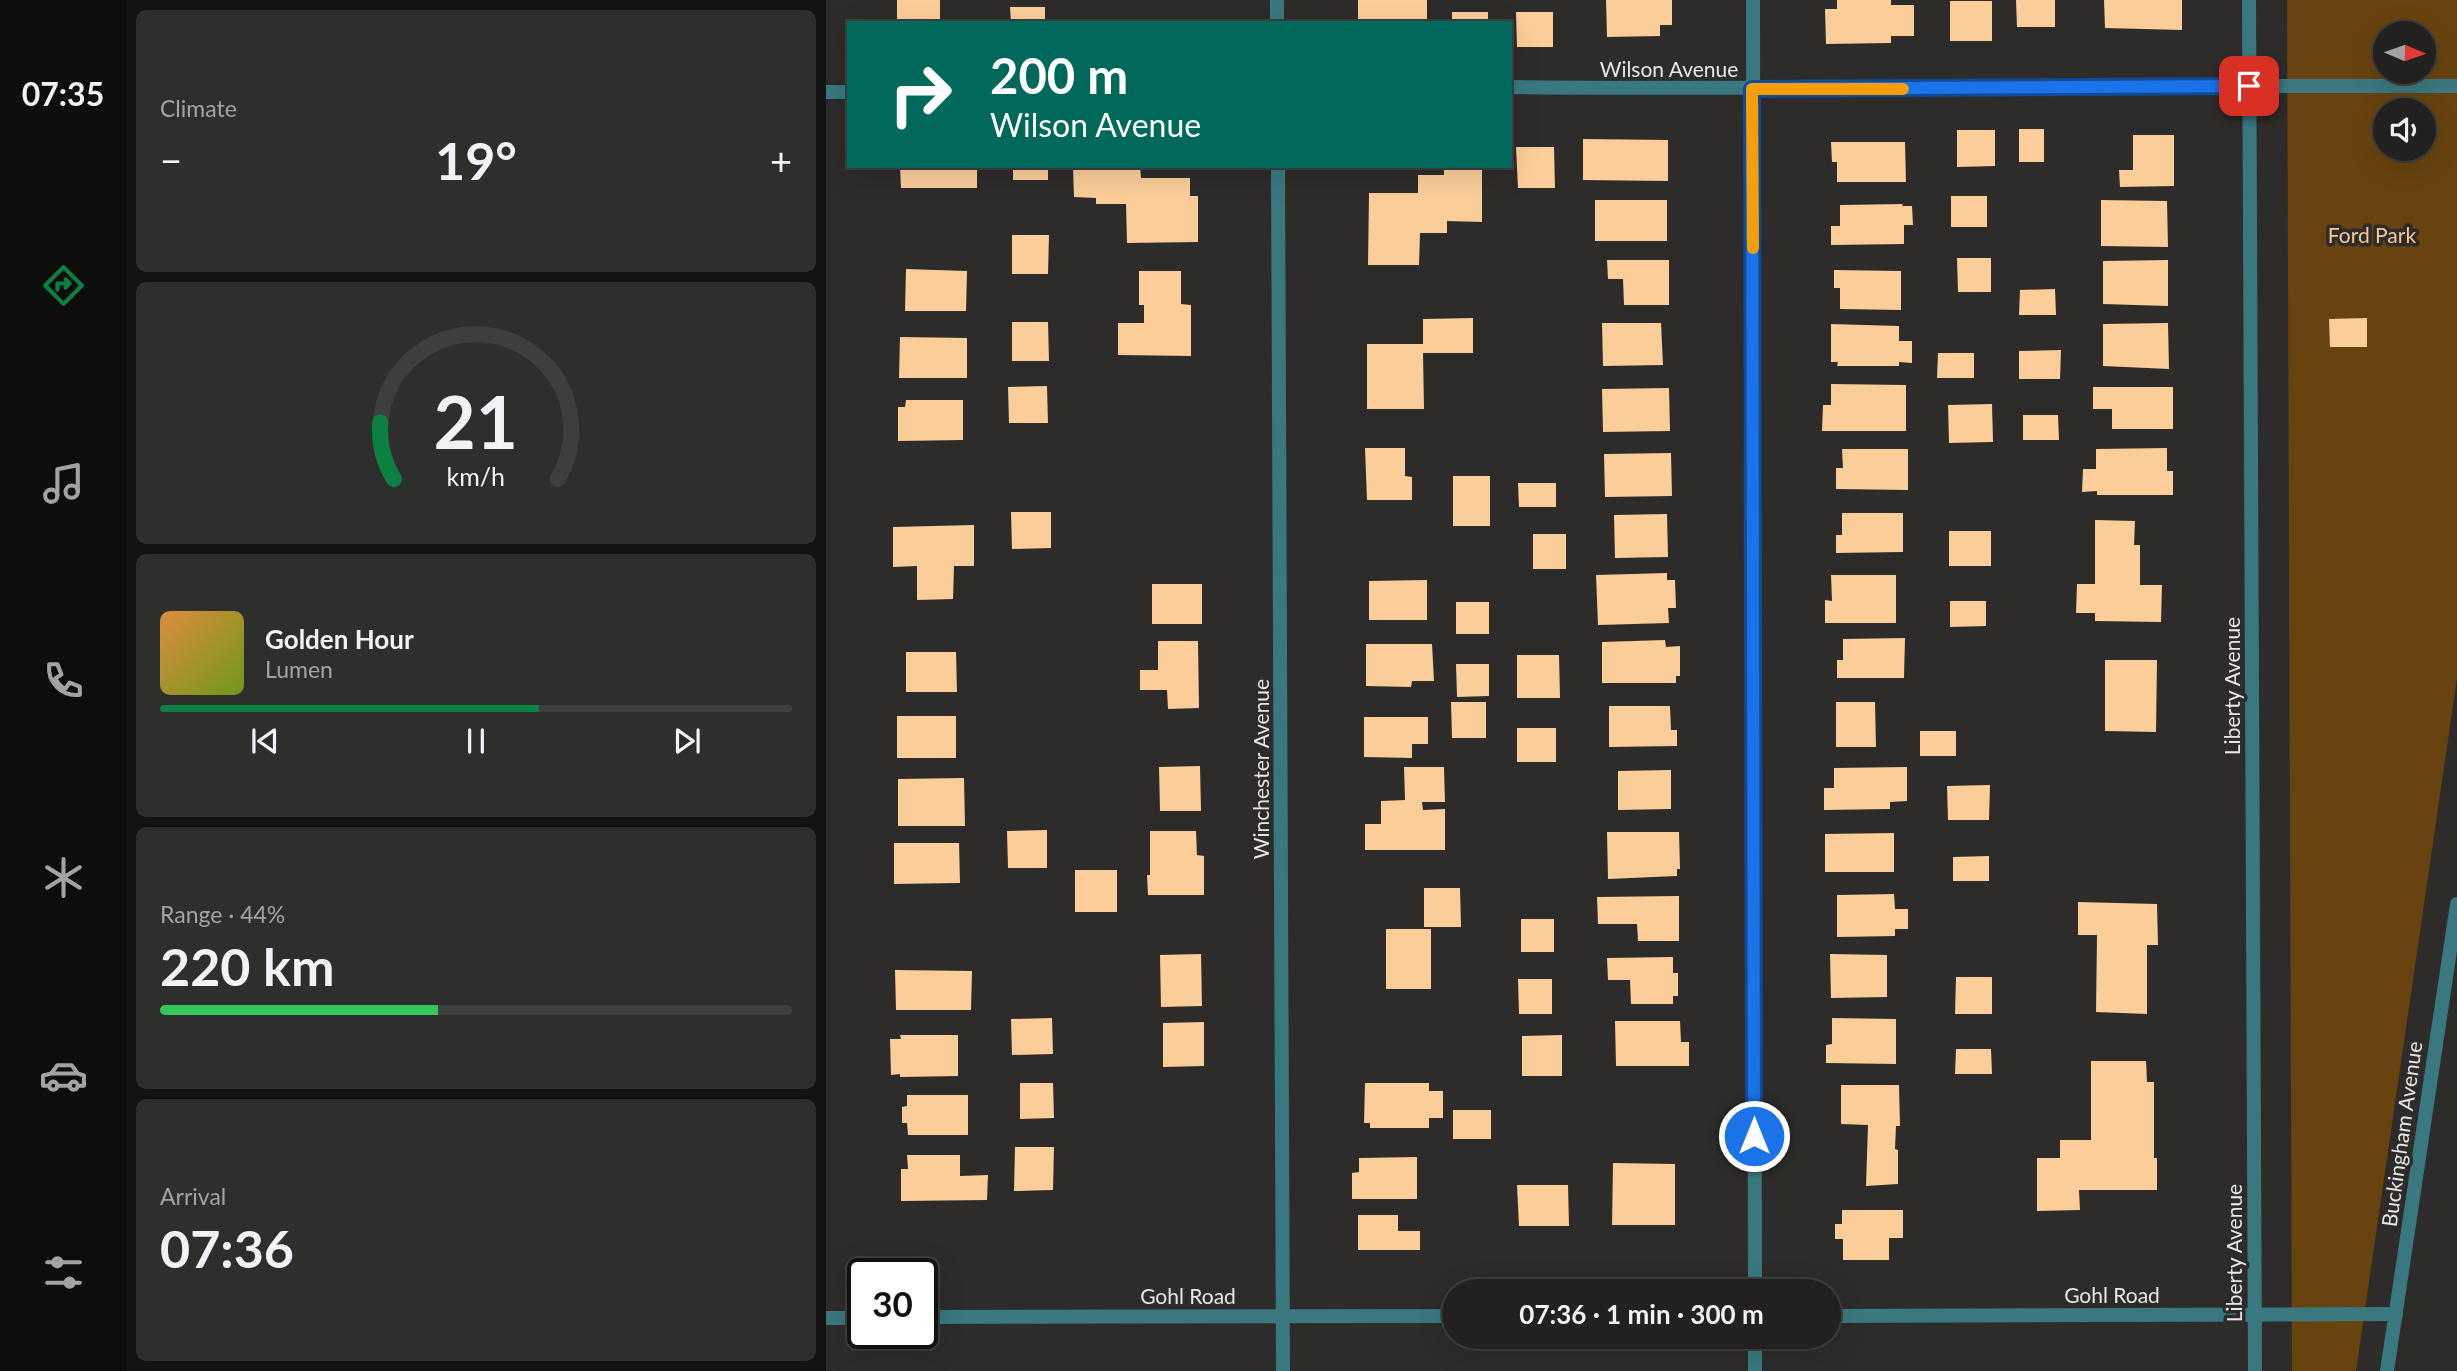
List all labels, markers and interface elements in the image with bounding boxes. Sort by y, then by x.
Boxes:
north arrow [2373,21,2436,84]
map controls [2373,21,2436,161]
text: 200 m [990,46,1128,104]
icon: right [875,49,966,140]
street label: Wilson Avenue [1600,56,1738,81]
pin [2219,56,2279,116]
icon: arrive [2230,67,2268,105]
text: 07:35 [22,74,104,113]
text: Climate [160,94,237,122]
button: sound [2373,98,2436,161]
text: Wilson Avenue [990,105,1201,144]
text: 19° [435,129,517,191]
text: − [160,137,182,183]
text: + [770,137,792,183]
park label: Ford Park [2328,222,2416,247]
icon: directions [39,261,88,310]
text: 21 [434,378,518,466]
icon: music [39,459,88,508]
text: km/h [447,461,505,491]
street label: Liberty Avenue [2219,617,2244,755]
text: Golden Hour [265,623,414,655]
text: Lumen [265,655,333,683]
icon: phone [39,656,88,705]
street label: Winchester Avenue [1248,679,1273,859]
icon: previous [246,722,284,760]
icon: pause [457,722,495,760]
icon: next [668,722,706,760]
icon: climate [39,853,88,902]
text: Range · 44% [160,900,285,928]
text: 220 km [160,935,334,997]
street label: Buckingham Avenue [2376,1040,2426,1228]
icon: car [39,1051,88,1100]
position arrow [1717,1099,1791,1173]
text: Arrival [160,1182,226,1210]
street label: Liberty Avenue [2221,1184,2246,1322]
text: 07:36 [160,1217,294,1279]
icon: filters [39,1248,88,1297]
speed limit sign: 30 [847,1258,938,1349]
street label: Gohl Road [2064,1282,2160,1307]
street label: Gohl Road [1140,1283,1236,1308]
text: 07:36 · 1 min · 300 m [1519,1298,1764,1330]

